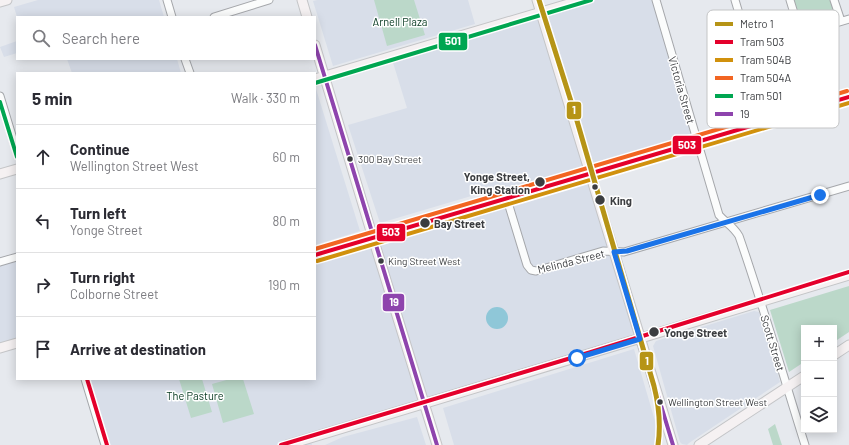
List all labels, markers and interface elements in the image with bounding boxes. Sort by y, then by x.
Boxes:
legend [707,10,839,128]
park label: Arnell Plaza [373,15,427,28]
search box [16,16,316,60]
text: Metro 1 [740,17,774,30]
icon: search [30,27,52,49]
text: Search here [62,29,140,47]
line badge: 501 [438,32,468,51]
text: 501 [445,34,461,47]
text: Tram 503 [740,35,784,48]
text: Tram 504B [740,53,792,66]
street label: Victoria Street [666,55,698,125]
text: Tram 504A [740,71,792,84]
text: 5 min [32,88,72,108]
text: Tram 501 [740,89,782,102]
text: Walk · 330 m [231,90,300,106]
line badge: 1 [566,101,582,120]
text: 1 [572,103,576,116]
text: 19 [740,107,750,120]
line badge: 503 [672,135,702,155]
text: 503 [678,138,696,151]
text: Continue [70,140,130,158]
icon: ahead [32,146,54,168]
text: 60 m [273,149,300,165]
place label: 300 Bay Street [358,153,422,165]
marker: 300 Bay Street [345,154,355,164]
text: Wellington Street West [70,158,199,174]
place label: Yonge Street, King Station [464,170,530,196]
marker: Yonge Street, King Station [533,175,547,189]
unlabelled marker [590,182,600,192]
route end [811,186,829,204]
marker: King [593,193,607,207]
place label: King [610,194,632,207]
text: Turn left [70,204,126,222]
icon: left [32,210,54,232]
text: 80 m [273,213,300,229]
marker: Bay Street [418,216,432,230]
place label: Bay Street [434,217,485,230]
text: Yonge Street [70,222,143,238]
line badge: 503 [376,223,406,242]
text: 503 [382,225,400,238]
street label: Melinda Street [536,246,606,276]
place label: King Street West [388,255,461,267]
marker: King Street West [376,256,386,266]
text: Turn right [70,268,135,286]
icon: right [32,274,54,296]
text: 190 m [268,277,300,293]
text: Colborne Street [70,286,159,302]
line badge: 19 [382,293,405,312]
text: 19 [389,295,399,308]
street label: Scott Street [758,313,788,373]
marker: Yonge Street [647,325,661,339]
map controls [801,325,837,433]
button: + [801,325,837,361]
place label: Yonge Street [664,326,727,339]
icon: arrive [32,338,54,360]
text: Arrive at destination [70,340,206,358]
route start [568,349,586,367]
line badge: 1 [639,351,654,371]
text: 1 [645,354,649,367]
button: − [801,361,837,397]
park label: The Pasture [166,389,224,402]
place label: Wellington Street West [668,396,767,408]
marker: Wellington Street West [655,397,665,407]
button: layers [801,397,837,433]

